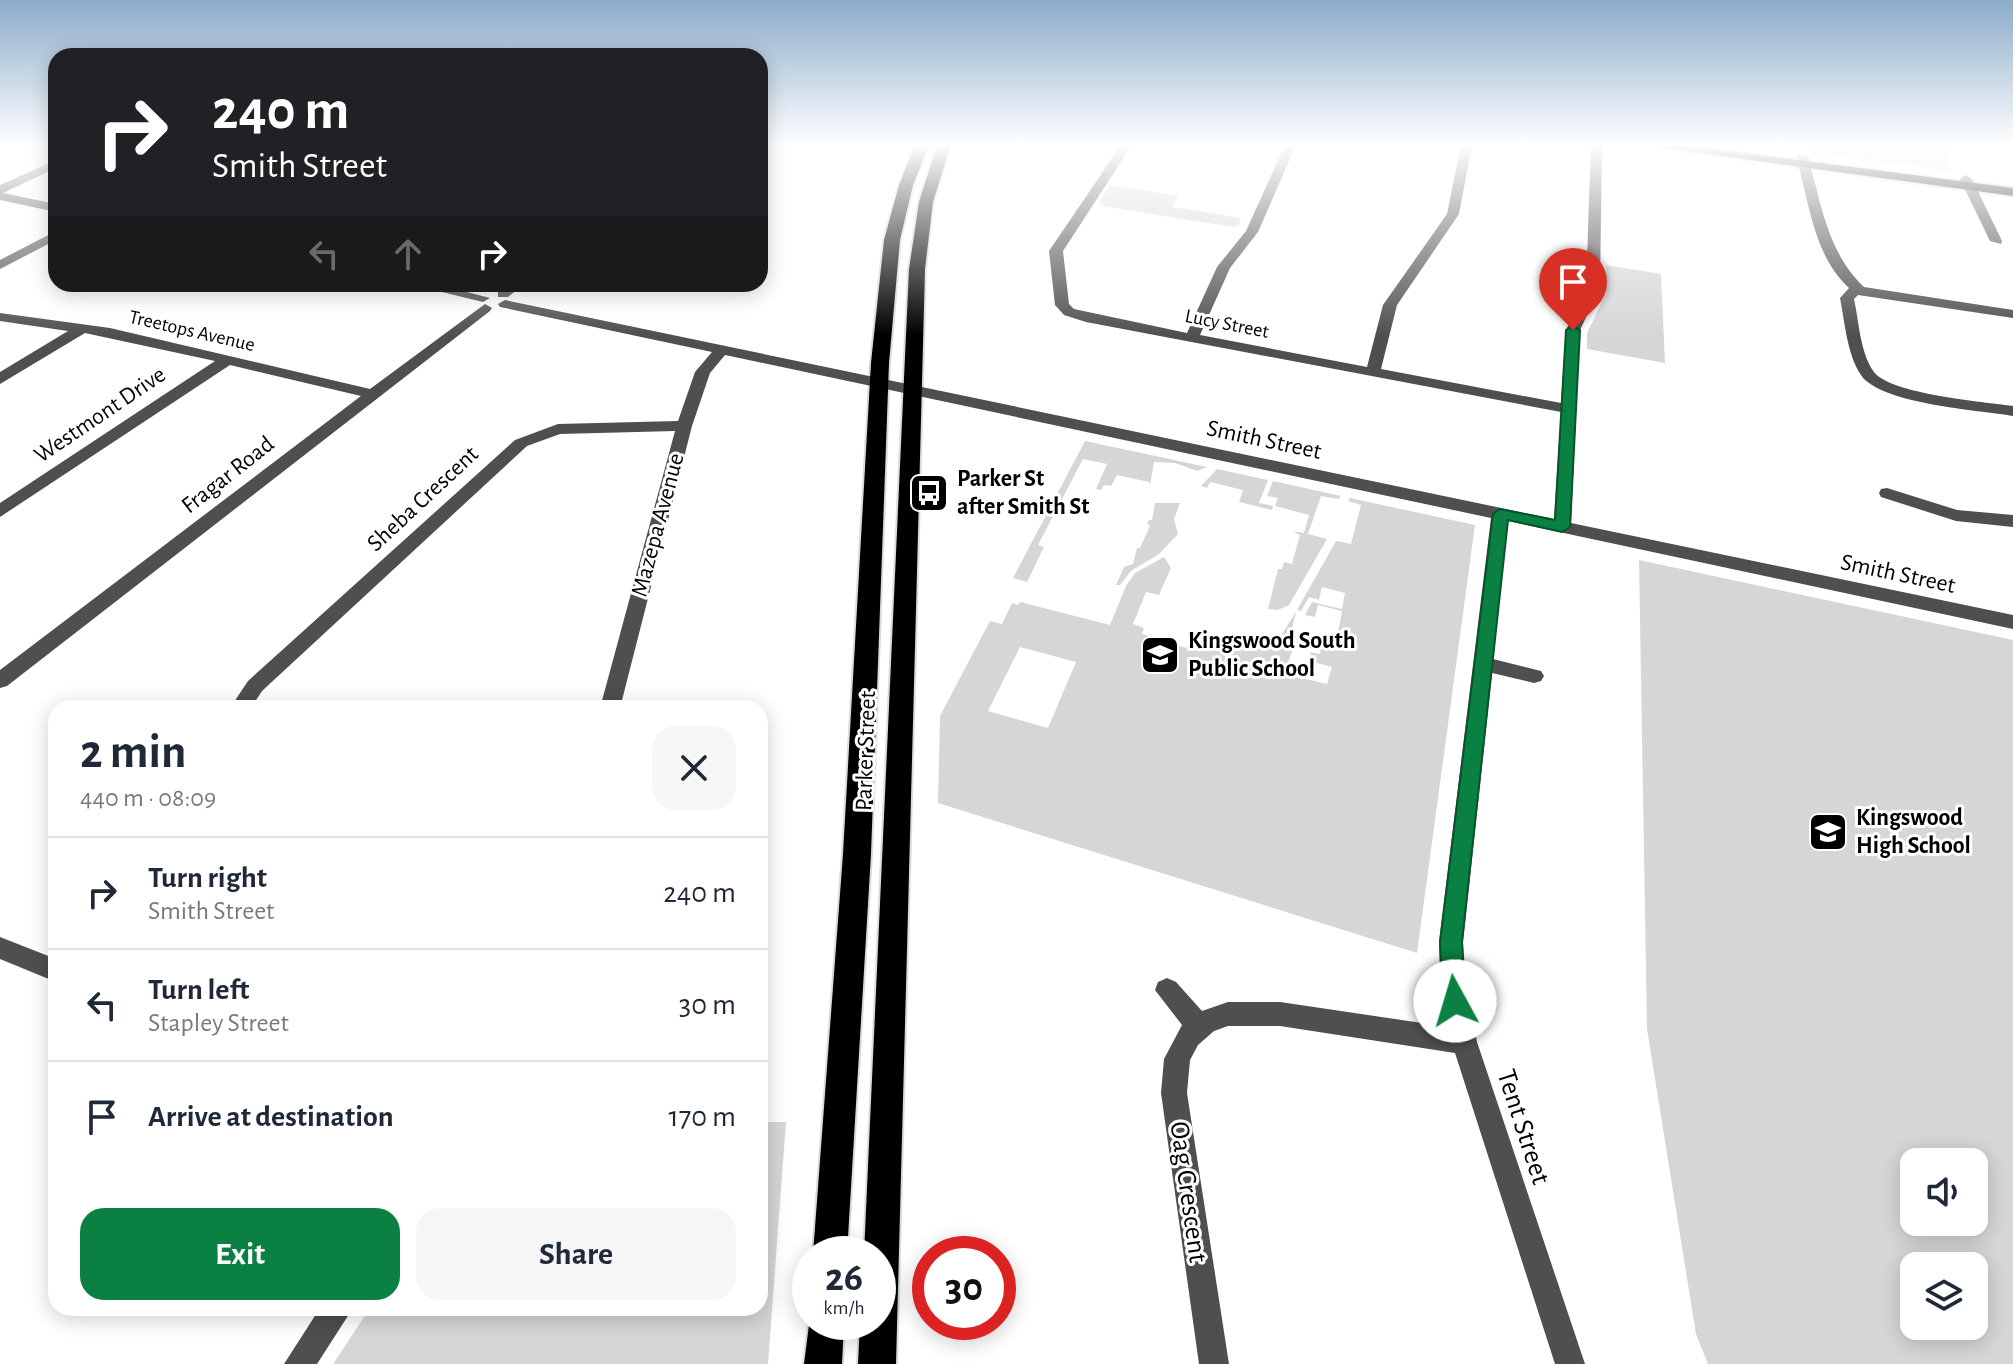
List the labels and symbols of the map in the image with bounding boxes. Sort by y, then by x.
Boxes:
pin [1539,248,1607,330]
street label: Lucy Street [1183,306,1271,342]
street label: Treetops Avenue [127,307,257,355]
street label: Westmont Drive [30,362,170,468]
street label: Smith Street [1204,416,1324,464]
street label: Fragar Road [177,432,279,518]
street label: Sheba Crescent [363,442,483,556]
street label: Mazepa Avenue [627,451,689,599]
place label: Parker St after Smith St [957,467,1089,519]
bus stop icon: Parker St after Smith St [908,472,950,514]
street label: Smith Street [1838,550,1958,598]
place label: Kingswood South Public School [1188,629,1355,681]
school or university icon: Kingswood South Public School [1139,634,1181,676]
street label: Parker Street [852,690,880,812]
place label: Kingswood High School [1856,806,1971,858]
school or university icon: Kingswood High School [1807,811,1849,853]
position arrow [1413,959,1497,1043]
street label: Tent Street [1491,1066,1555,1188]
street label: Oag Crescent [1164,1120,1212,1264]
speed limit sign: 30 [912,1236,1016,1340]

